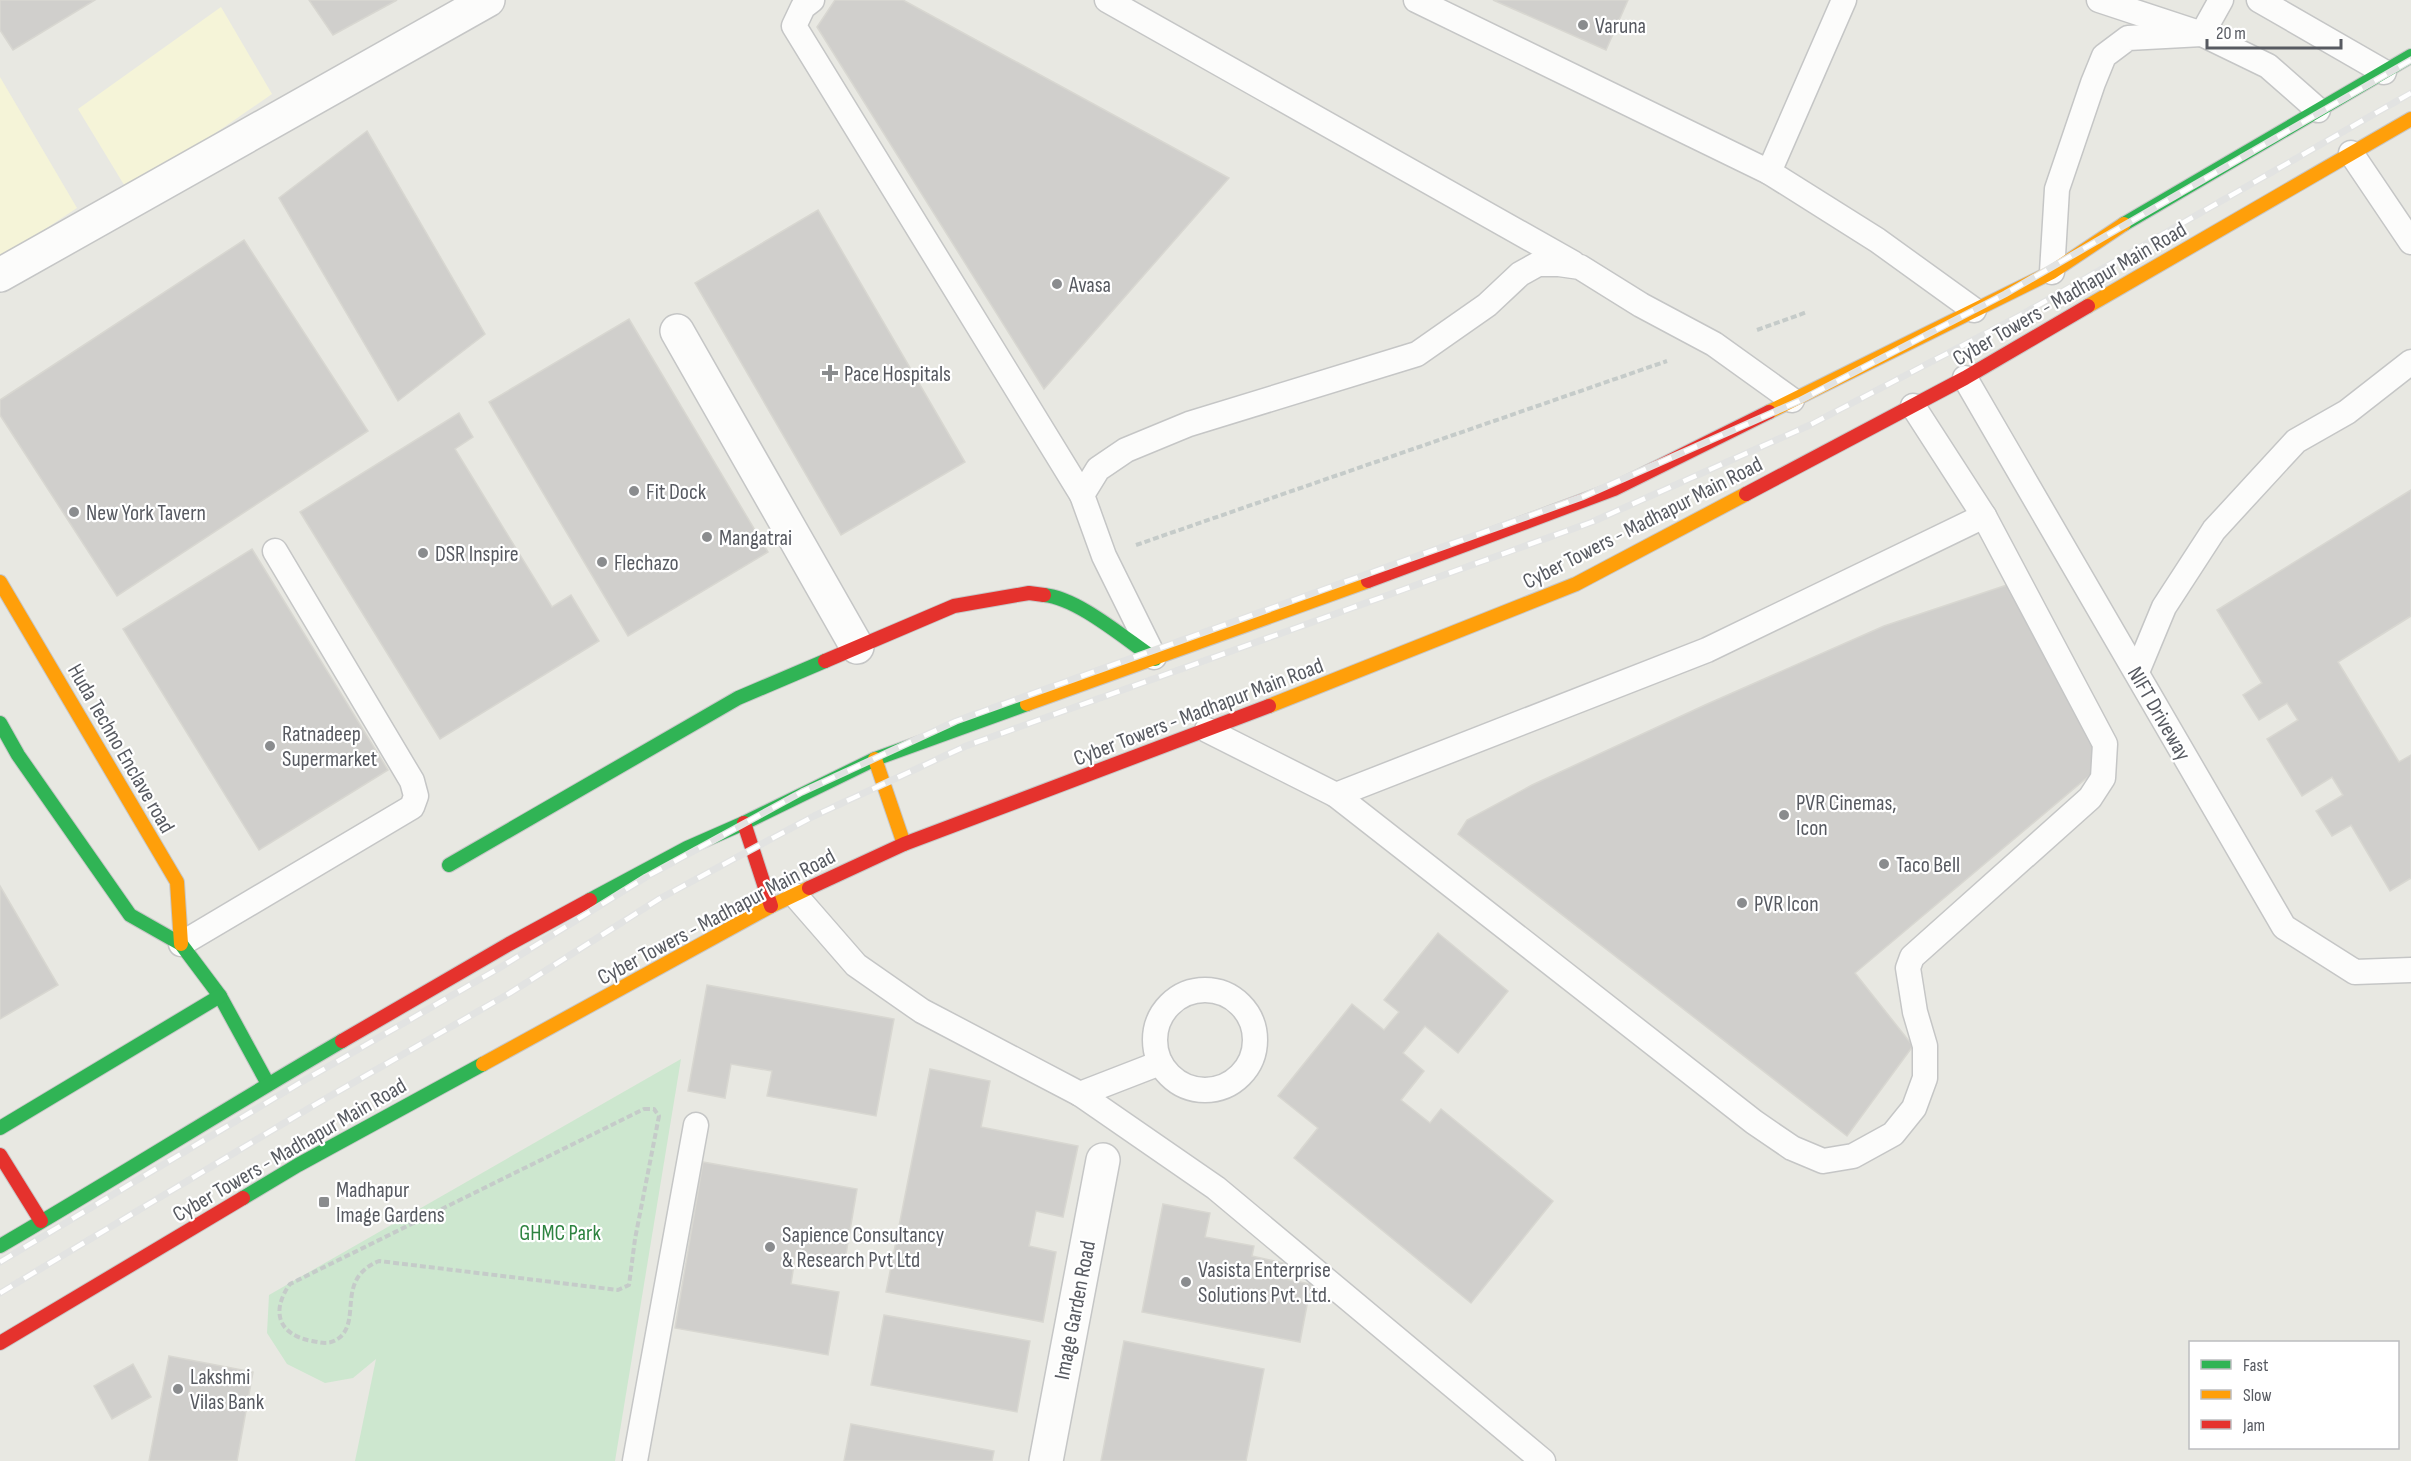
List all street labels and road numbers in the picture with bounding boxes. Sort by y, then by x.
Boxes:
street label: Cyber Towers - Madhapur Main Road [1948,216,2191,372]
street label: Cyber Towers - Madhapur Main Road [1518,451,1767,596]
street label: Cyber Towers - Madhapur Main Road [1070,652,1327,773]
street label: Huda Techno Enclave road [61,659,180,838]
street label: NIFT Driveway [2121,662,2197,766]
street label: Cyber Towers - Madhapur Main Road [593,843,840,992]
street label: Cyber Towers - Madhapur Main Road [168,1072,411,1228]
street label: Image Garden Road [1049,1239,1102,1382]

